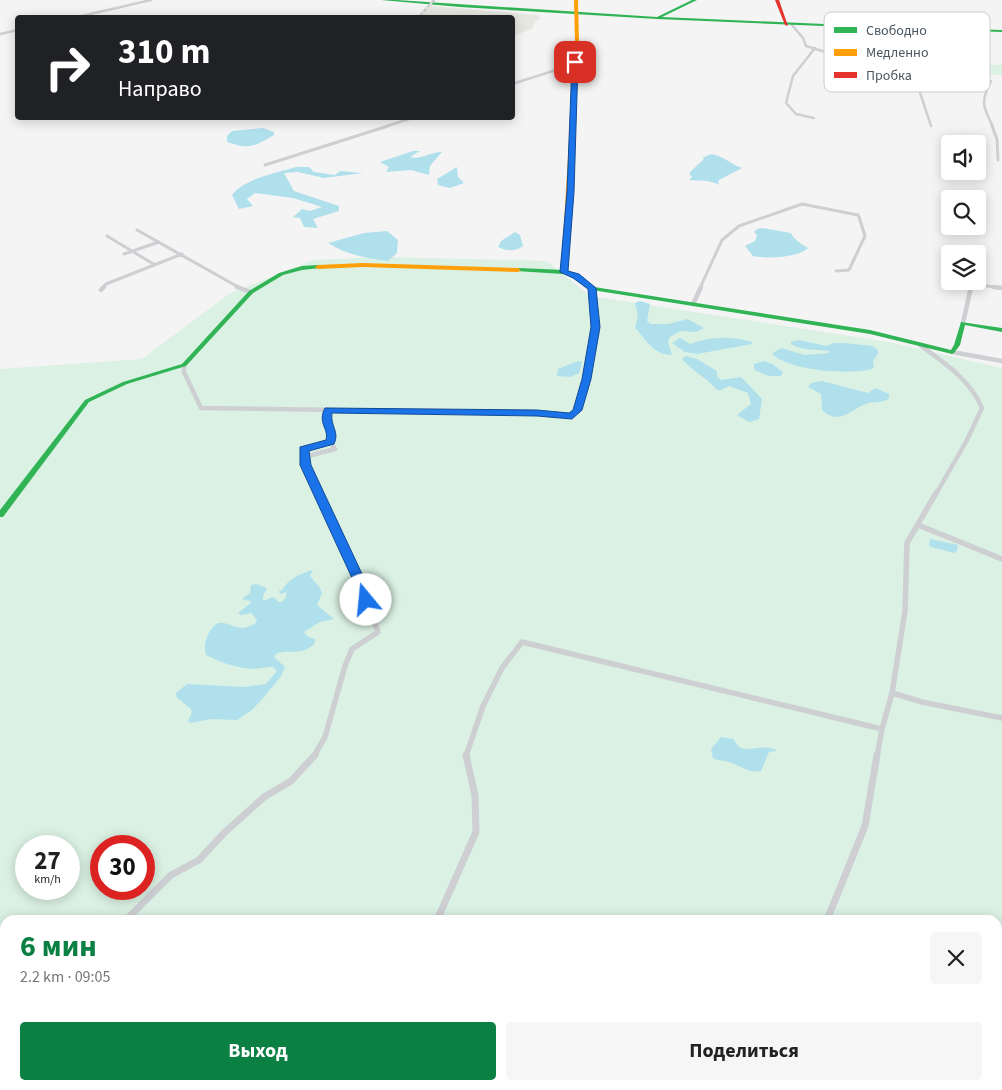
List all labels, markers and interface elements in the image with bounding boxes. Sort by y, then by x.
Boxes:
legend [824,12,990,92]
text: Свободно [866,21,927,41]
text: 310 m [118,27,210,77]
icon: right [35,35,100,100]
pin [554,41,596,83]
text: Медленно [866,43,929,63]
icon: arrive [561,48,589,76]
text: Пробка [866,66,912,86]
text: Направо [118,73,202,105]
map controls [941,135,986,290]
button: sound [941,135,986,180]
button: search [941,190,986,235]
button: layers [941,245,986,290]
position arrow [339,573,391,625]
speed limit sign: 30 [90,835,155,900]
text: 27 [34,843,61,879]
text: km/h [34,871,61,888]
text: 6 мин [20,925,97,968]
button: close [930,932,982,984]
text: 2.2 km · 09:05 [20,966,110,988]
button: Выход [20,1022,496,1080]
button: Поделиться [506,1022,982,1080]

